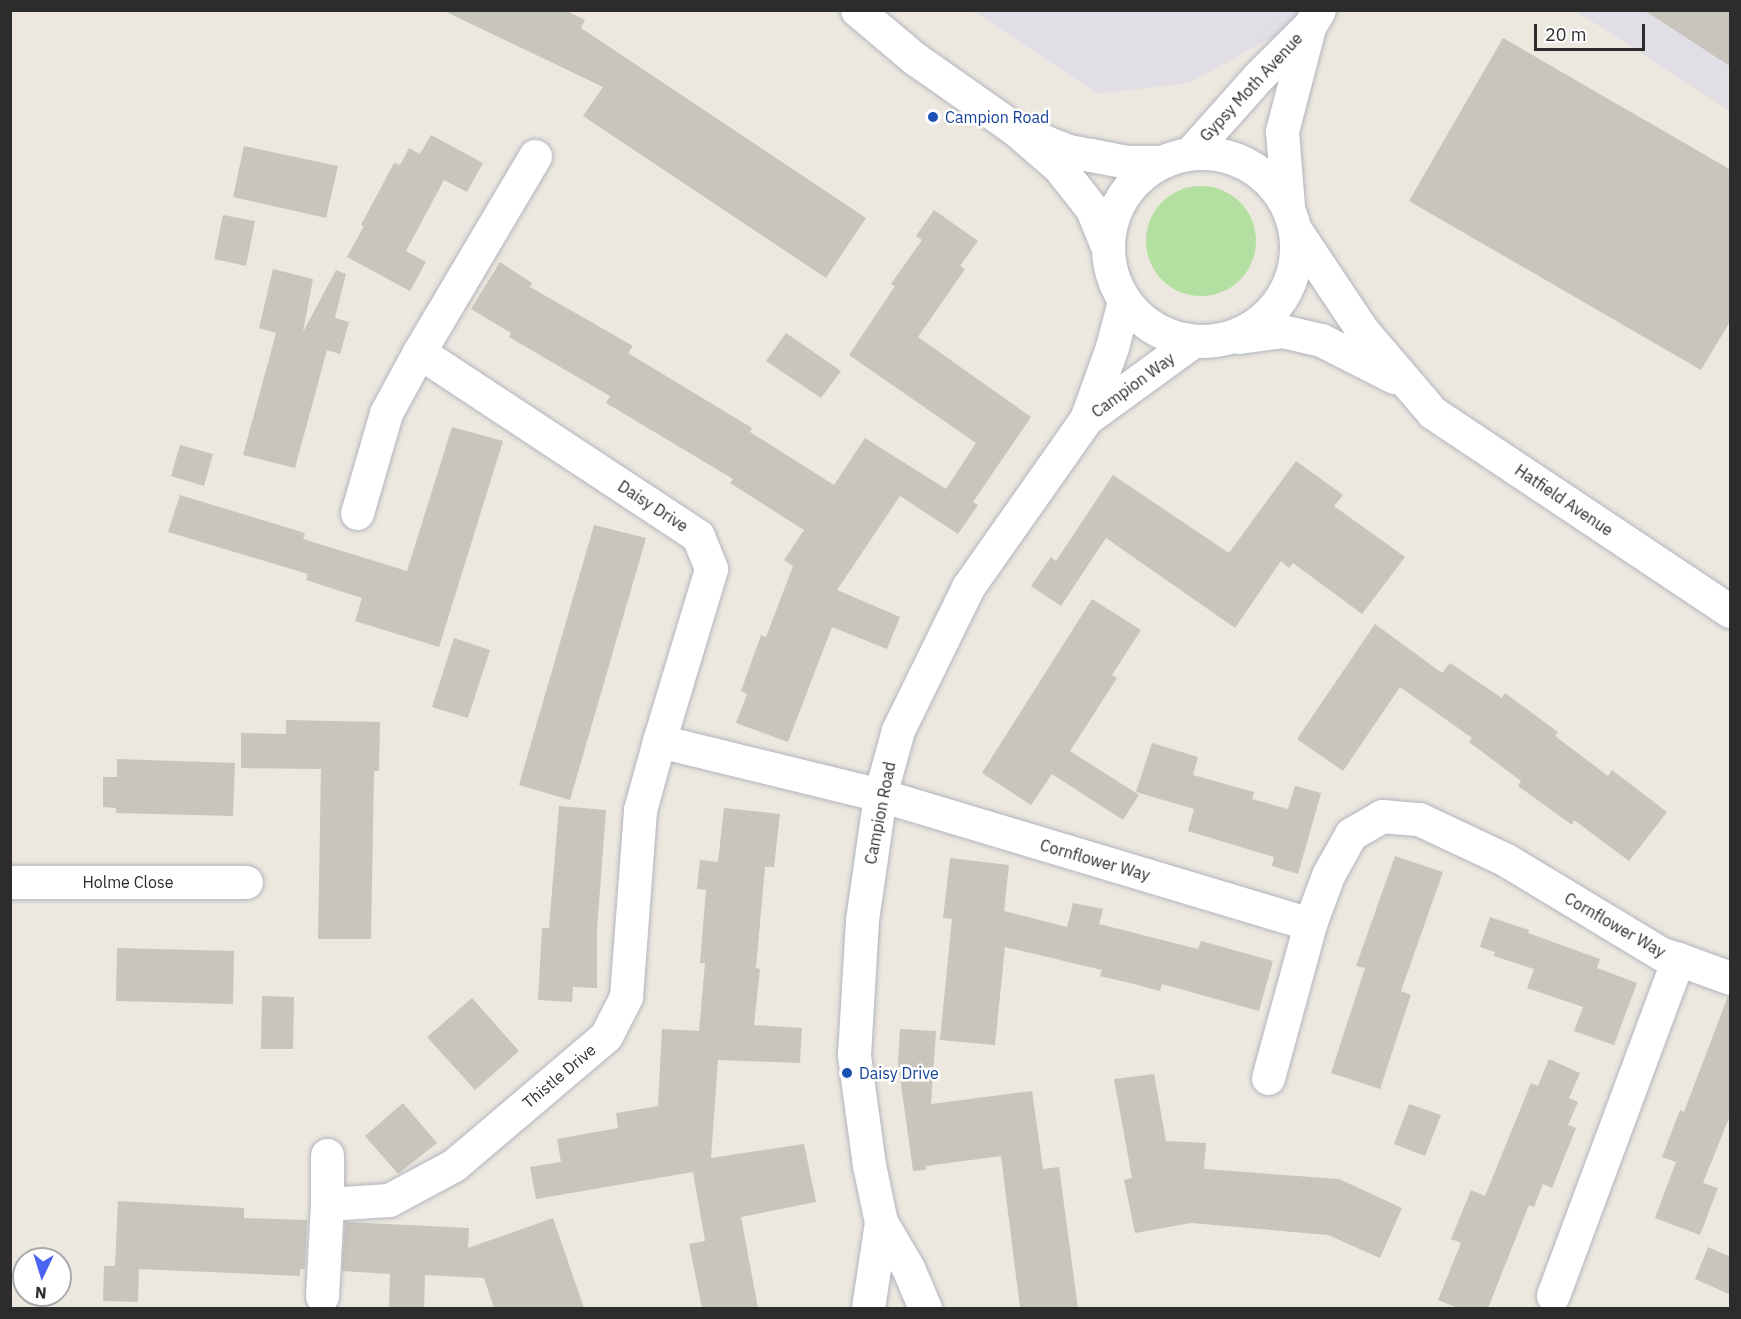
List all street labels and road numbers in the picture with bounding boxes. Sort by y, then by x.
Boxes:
street label: Gypsy Moth Avenue [1196,29,1306,145]
street label: Campion Way [1088,348,1178,422]
street label: Hatfield Avenue [1511,460,1617,540]
street label: Daisy Drive [614,476,692,536]
street label: Campion Road [861,760,899,866]
street label: Cornflower Way [1038,835,1152,885]
street label: Holme Close [83,872,173,892]
street label: Cornflower Way [1561,888,1669,962]
street label: Thistle Drive [519,1040,599,1112]

